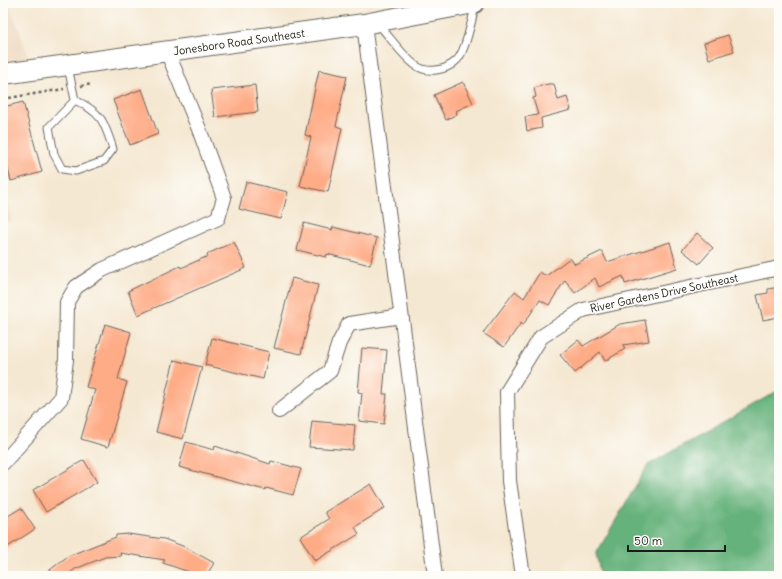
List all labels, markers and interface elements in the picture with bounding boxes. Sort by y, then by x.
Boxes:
street label: Jonesboro Road Southeast [172,26,306,58]
street label: River Gardens Drive Southeast [589,270,740,316]
scale bar [628,527,725,553]
text: 50 m [634,533,663,548]

